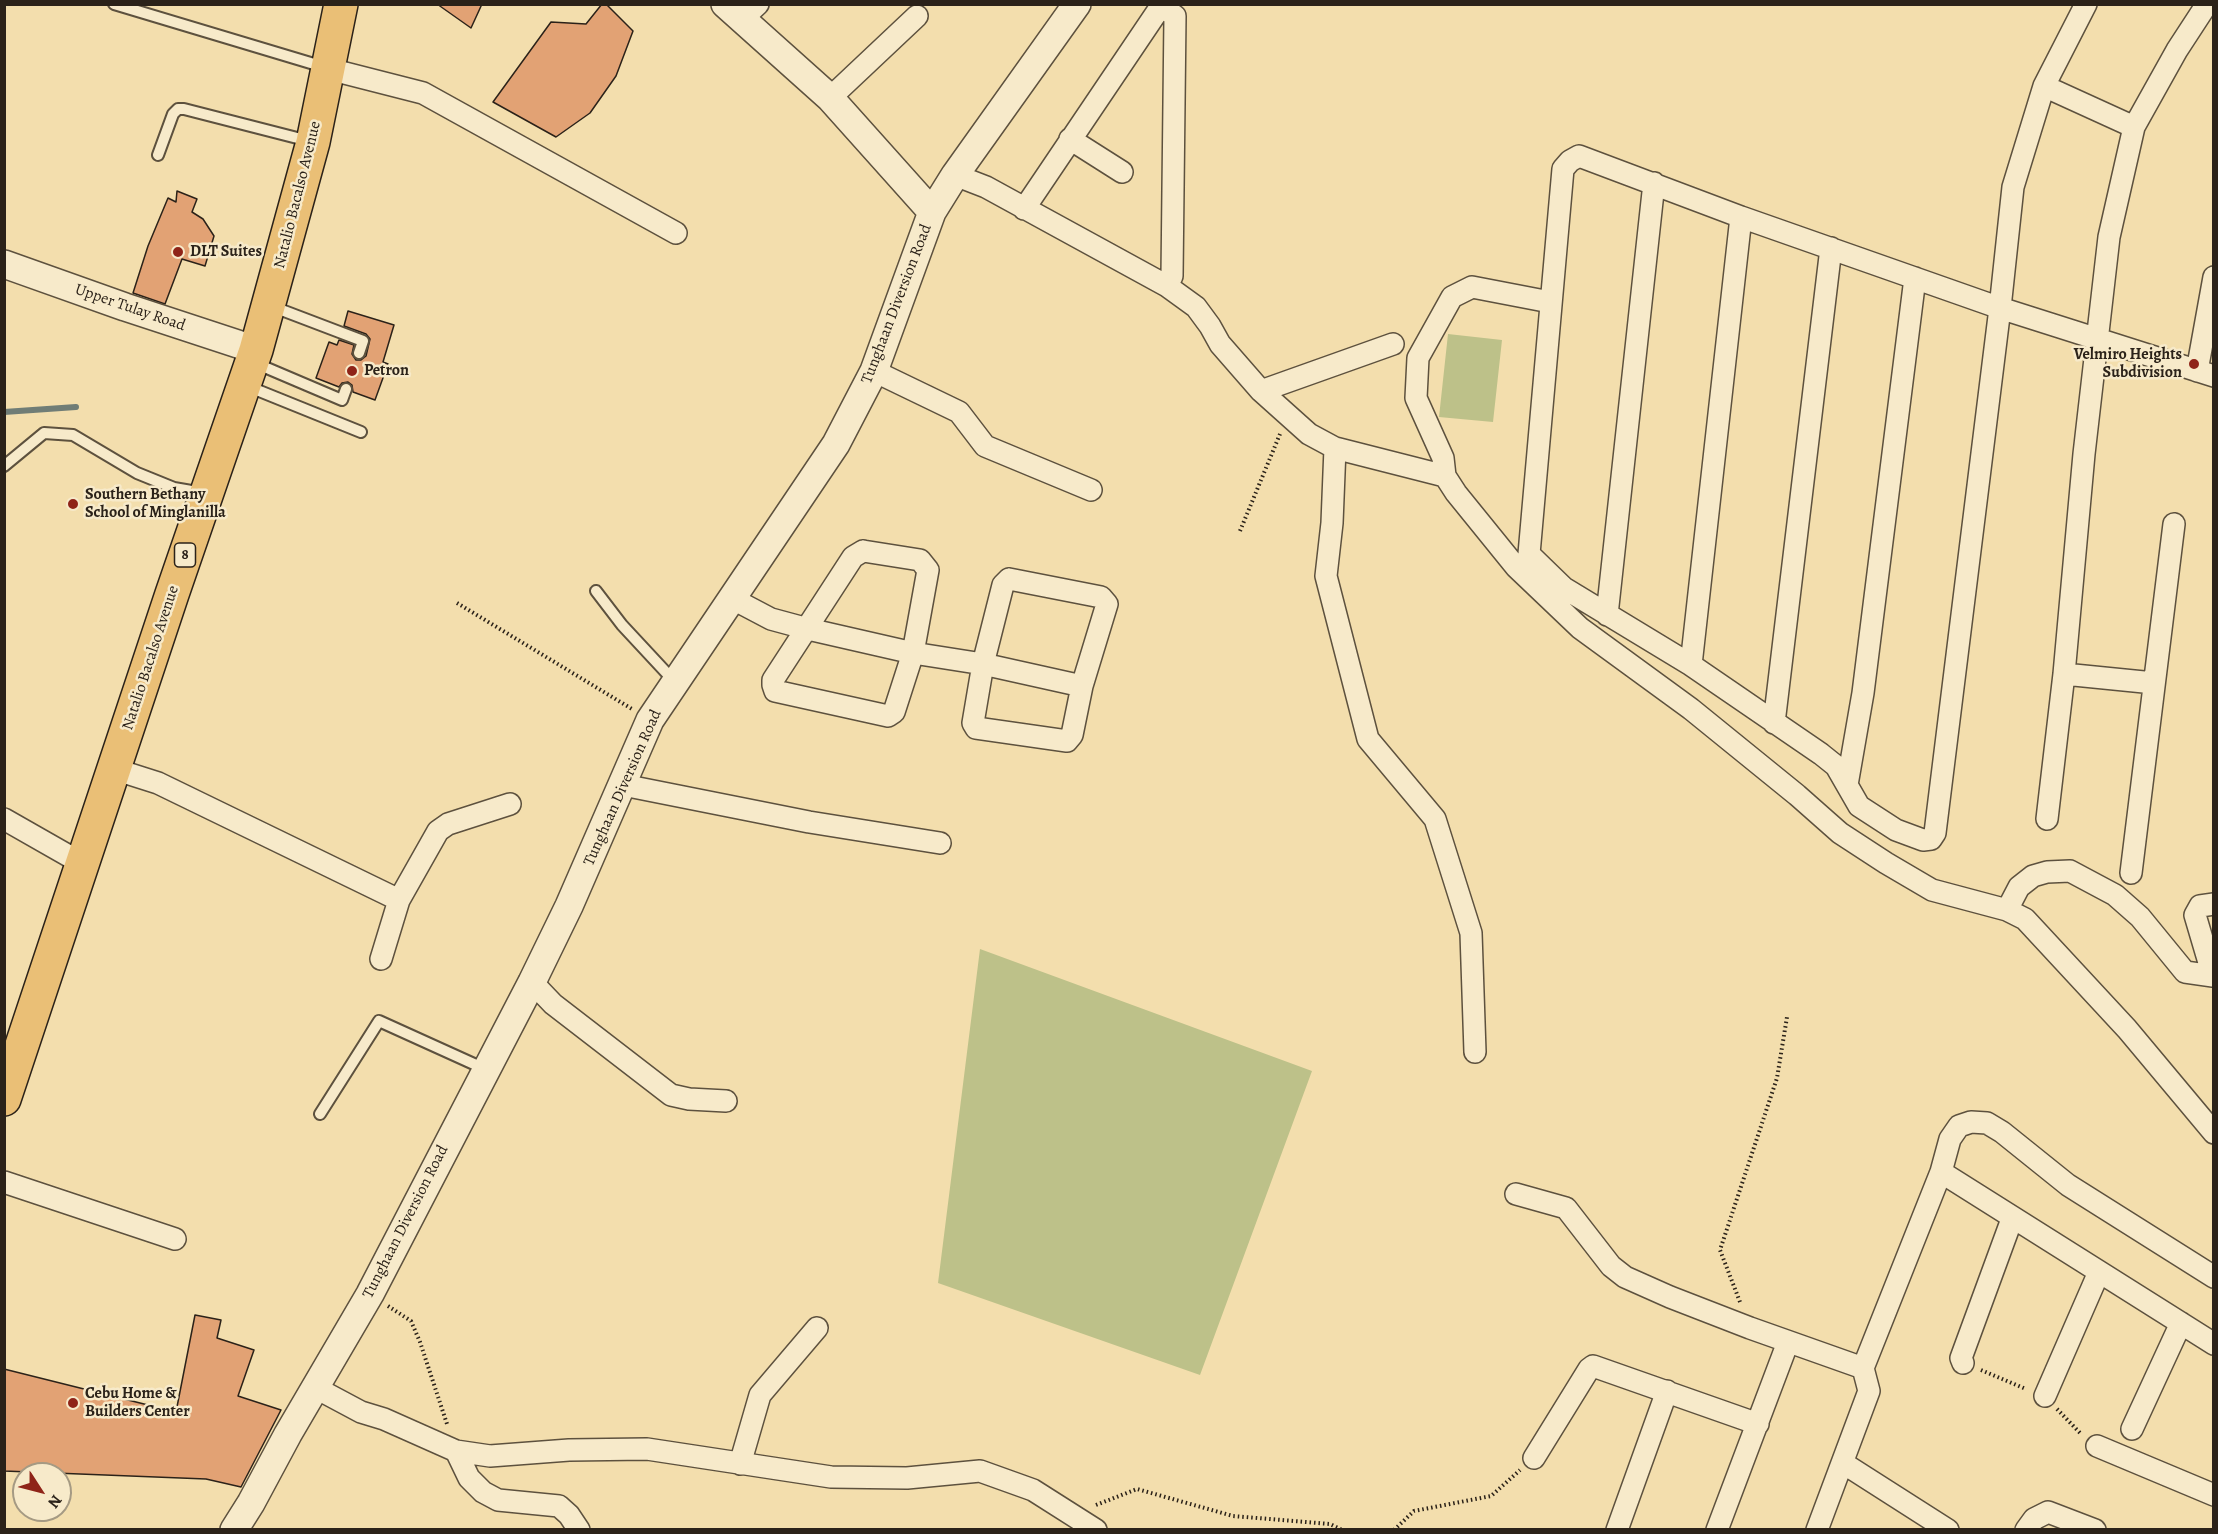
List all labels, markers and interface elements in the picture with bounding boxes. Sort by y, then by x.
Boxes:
street label: Natalio Bacalso Avenue [270,119,326,271]
street label: Tunghaan Diversion Road [858,222,936,386]
place label: DLT Suites [190,242,262,262]
marker: DLT Suites [171,245,185,259]
street label: Upper Tulay Road [72,280,188,336]
place label: Velmiro Heights Subdivision [2074,345,2182,383]
marker: Velmiro Heights Subdivision [2187,357,2201,371]
place label: Petron [364,361,409,381]
marker: Petron [345,364,359,378]
place label: Southern Bethany School of Minglanilla [85,485,226,523]
marker: Southern Bethany School of Minglanilla [66,497,80,511]
road number: 8 [174,543,195,567]
street label: Natalio Bacalso Avenue [119,583,183,733]
street label: Tunghaan Diversion Road [580,707,666,869]
street label: Tunghaan Diversion Road [359,1142,453,1302]
place label: Cebu Home & Builders Center [85,1384,190,1422]
marker: Cebu Home & Builders Center [66,1396,80,1410]
north arrow [12,1462,72,1522]
text: N [43,1490,67,1513]

